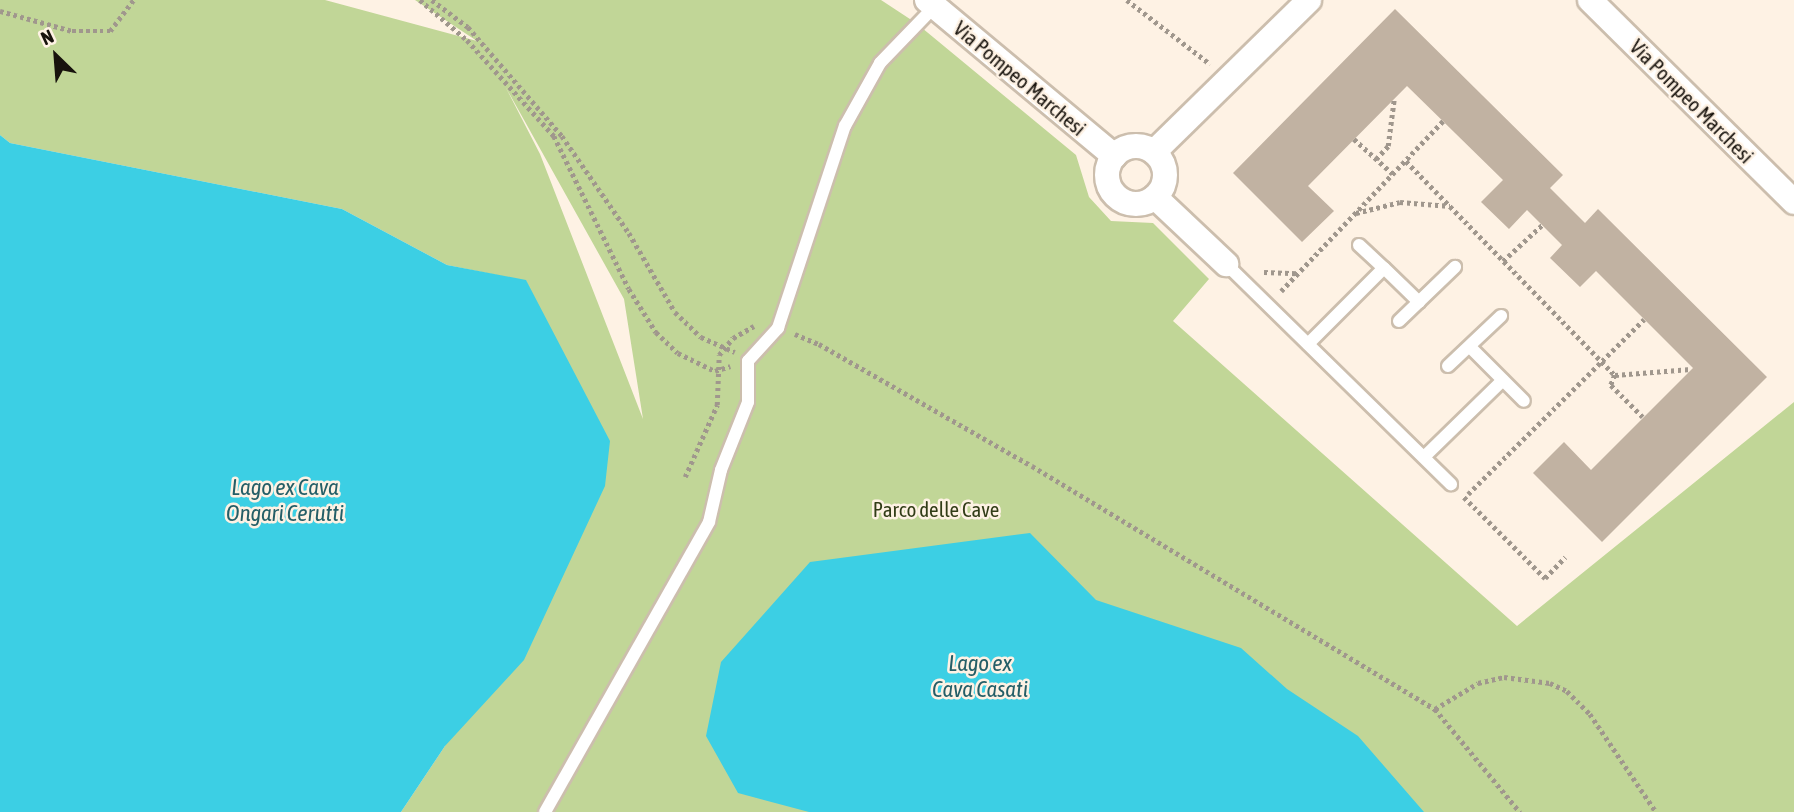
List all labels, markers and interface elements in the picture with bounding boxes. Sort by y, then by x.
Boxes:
street label: Via Pompeo Marchesi [949,15,1091,141]
north arrow [21,21,91,91]
text: N [37,25,57,49]
street label: Via Pompeo Marchesi [1625,34,1759,168]
water label: Lago ex Cava Ongari Cerutti [226,473,344,527]
park label: Parco delle Cave [873,496,999,522]
water label: Lago ex Cava Casati [932,649,1028,703]

